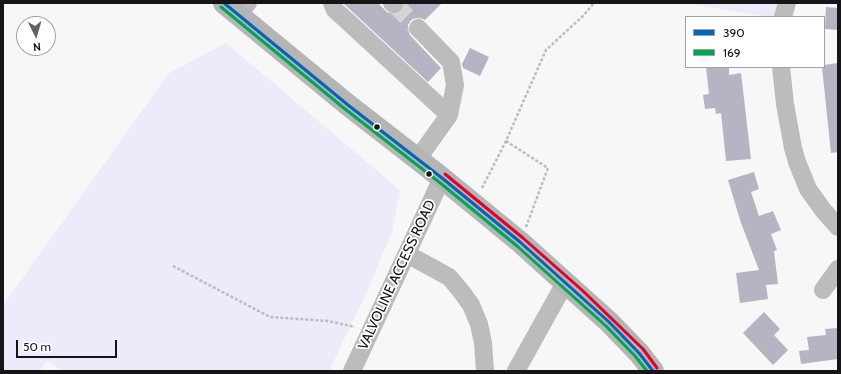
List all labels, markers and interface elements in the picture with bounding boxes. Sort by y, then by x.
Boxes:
north arrow [16,16,56,56]
legend [685,16,825,68]
text: 390 [723,25,745,40]
text: N [32,40,41,54]
text: 169 [723,45,741,60]
unlabelled marker [372,122,382,132]
unlabelled marker [424,169,434,179]
street label: VALVOLINE ACCESS ROAD [355,197,439,353]
scale bar [18,332,119,358]
text: 50 m [23,339,51,354]

